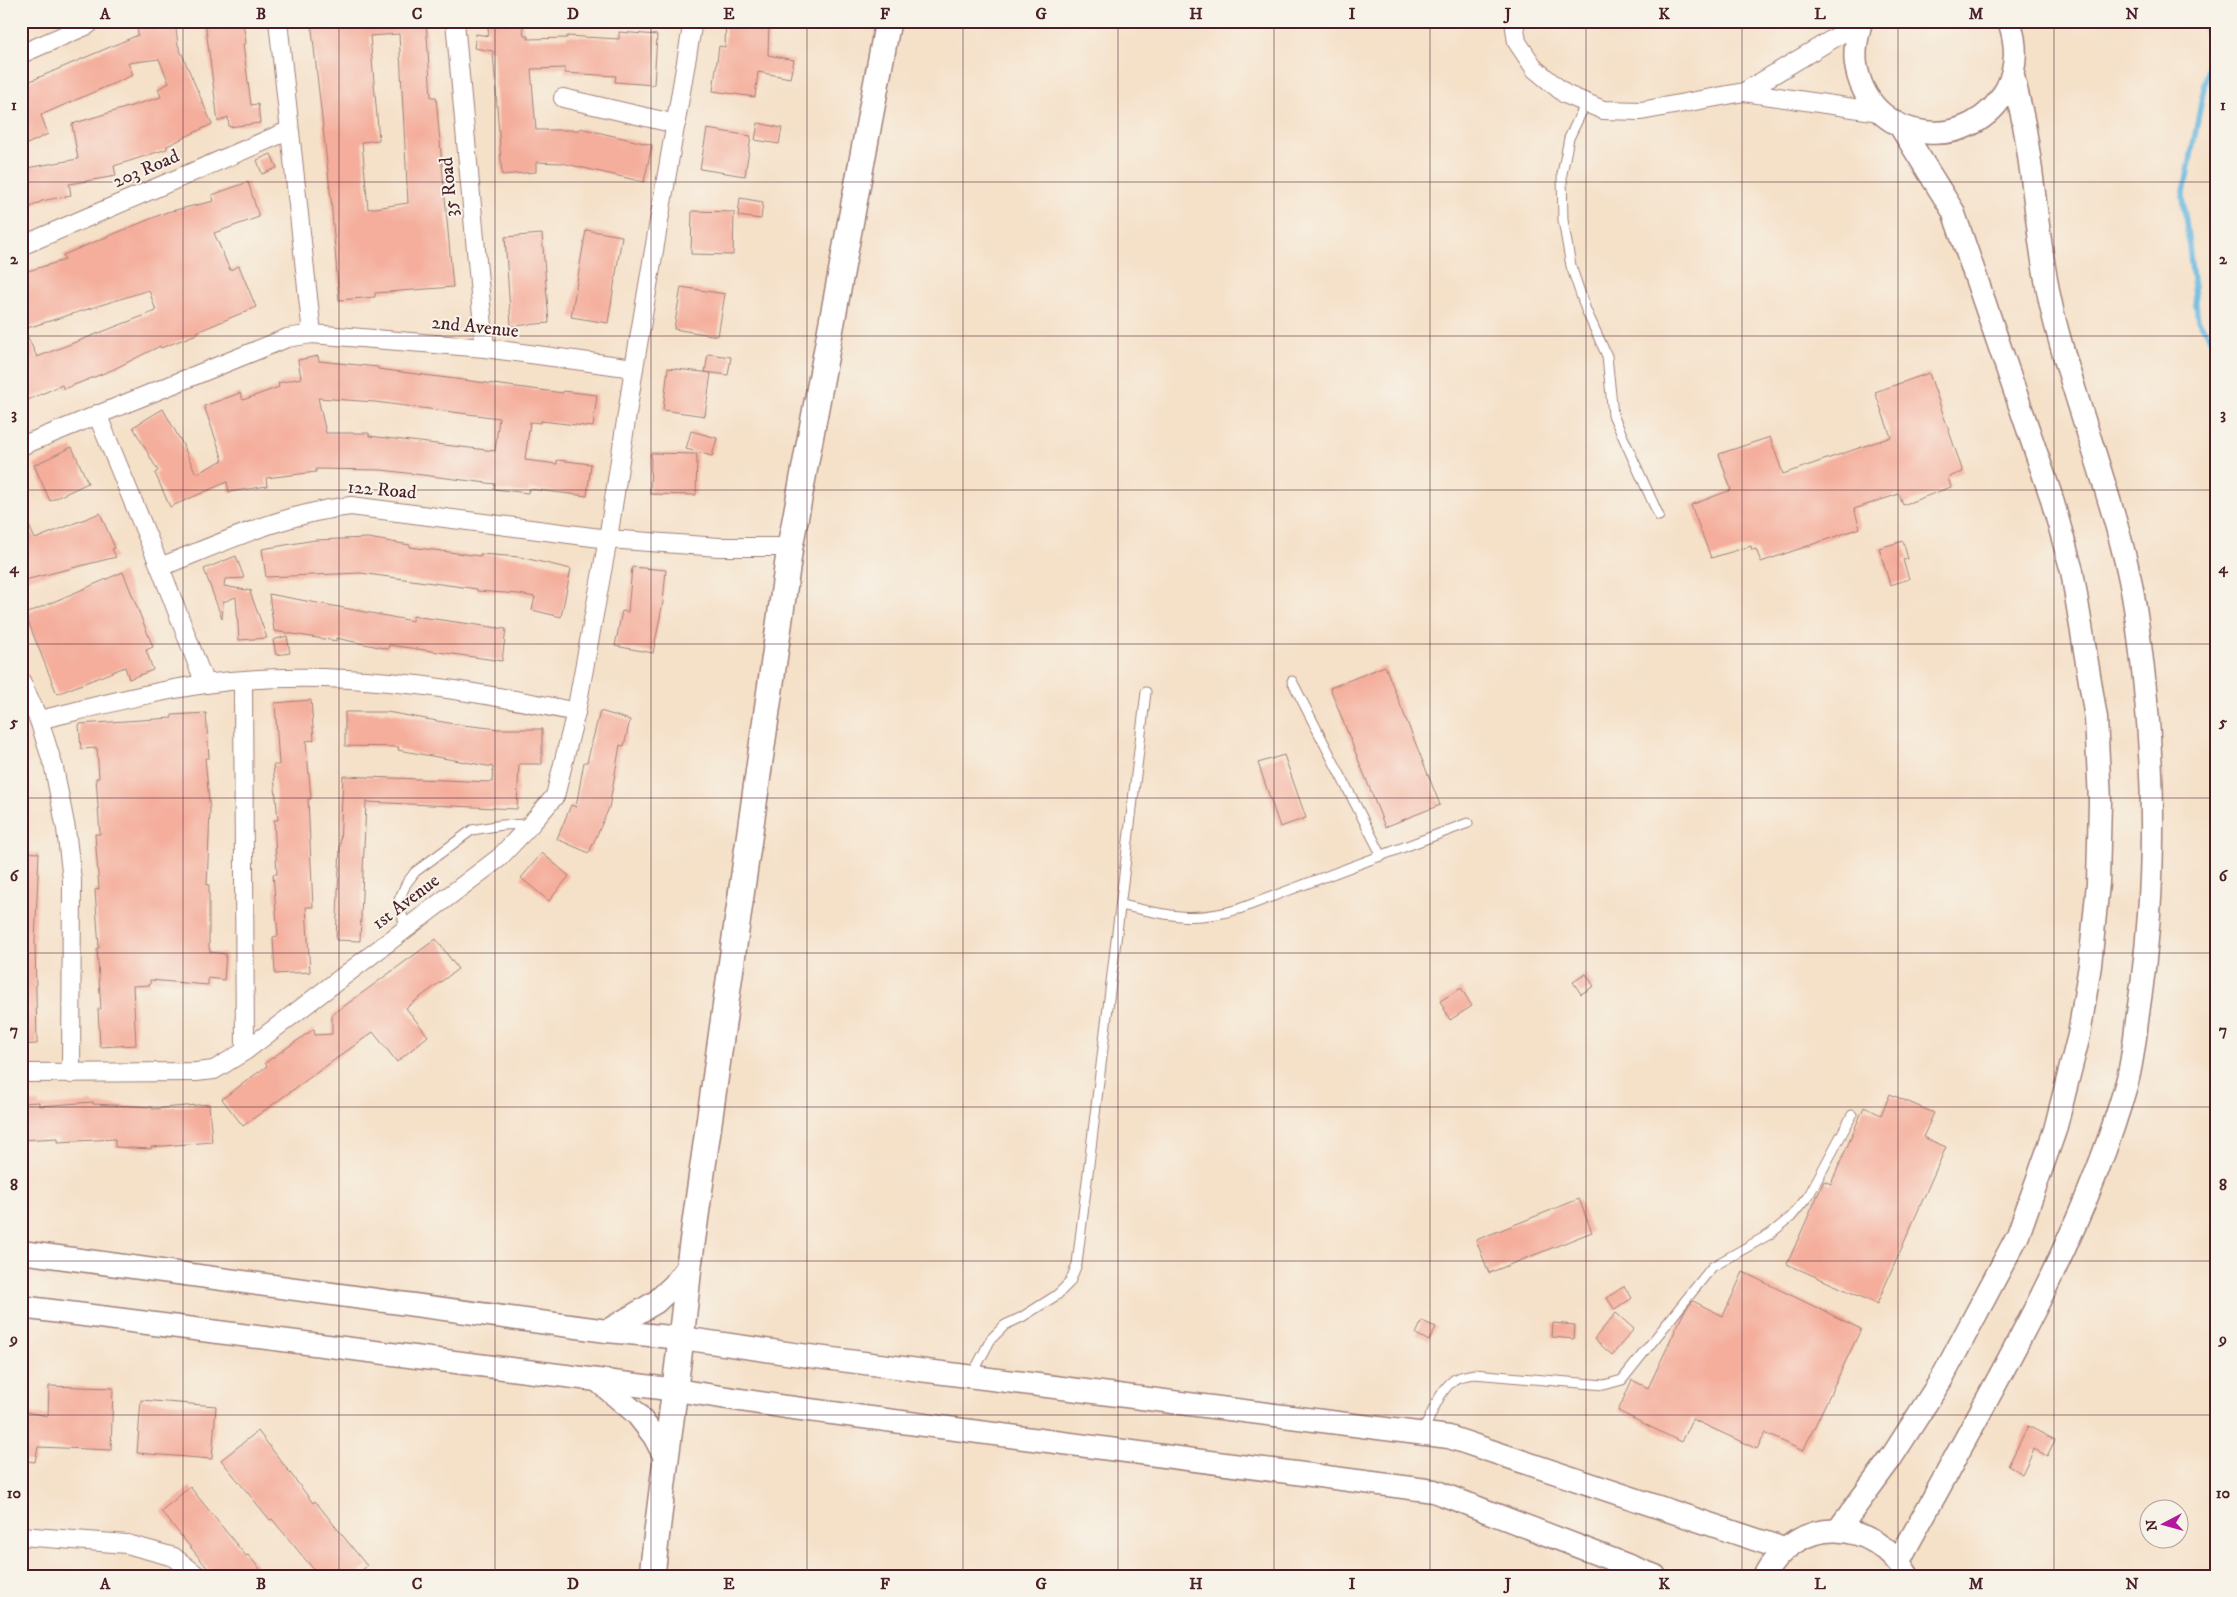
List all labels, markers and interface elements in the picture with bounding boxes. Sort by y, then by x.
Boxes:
text: A [99,4,111,24]
text: B [256,4,266,24]
text: C [412,4,422,24]
text: D [567,4,579,24]
text: E [723,4,735,24]
text: F [880,4,890,24]
text: G [1035,4,1047,24]
text: H [1189,4,1203,24]
text: I [1349,4,1356,24]
text: J [1503,4,1512,24]
text: K [1658,4,1670,24]
text: L [1814,4,1826,24]
text: M [1969,4,1984,24]
text: N [2125,4,2139,24]
text: 1 [11,95,17,115]
text: 1 [2220,95,2226,115]
street label: 203 Road [109,145,183,193]
street label: 35 Road [435,156,463,218]
text: 2 [10,249,19,269]
text: 2 [2219,249,2228,269]
street label: 2nd Avenue [430,311,520,343]
text: 3 [11,404,17,424]
text: 3 [2220,404,2226,424]
street label: 122 Road [347,476,418,505]
text: 4 [8,558,19,578]
text: 4 [2217,558,2228,578]
text: 5 [9,712,18,732]
text: 5 [2218,712,2227,732]
text: 6 [10,866,20,886]
text: 6 [2219,866,2229,886]
street label: 1st Avenue [368,869,444,935]
text: 7 [10,1020,18,1040]
text: 7 [2219,1020,2227,1040]
text: 8 [10,1175,18,1195]
text: 8 [2219,1175,2227,1195]
text: 9 [9,1329,18,1349]
text: 9 [2218,1329,2227,1349]
text: 10 [7,1483,22,1503]
text: 10 [2216,1483,2231,1503]
north arrow [2140,1500,2190,1550]
text: N [2142,1518,2162,1532]
text: A [99,1574,111,1594]
text: B [256,1574,266,1594]
text: C [412,1574,422,1594]
text: D [567,1574,579,1594]
text: E [723,1574,735,1594]
text: F [880,1574,890,1594]
text: G [1035,1574,1047,1594]
text: H [1189,1574,1203,1594]
text: I [1349,1574,1356,1594]
text: J [1503,1574,1512,1594]
text: K [1658,1574,1670,1594]
text: L [1814,1574,1826,1594]
text: M [1969,1574,1984,1594]
text: N [2125,1574,2139,1594]

